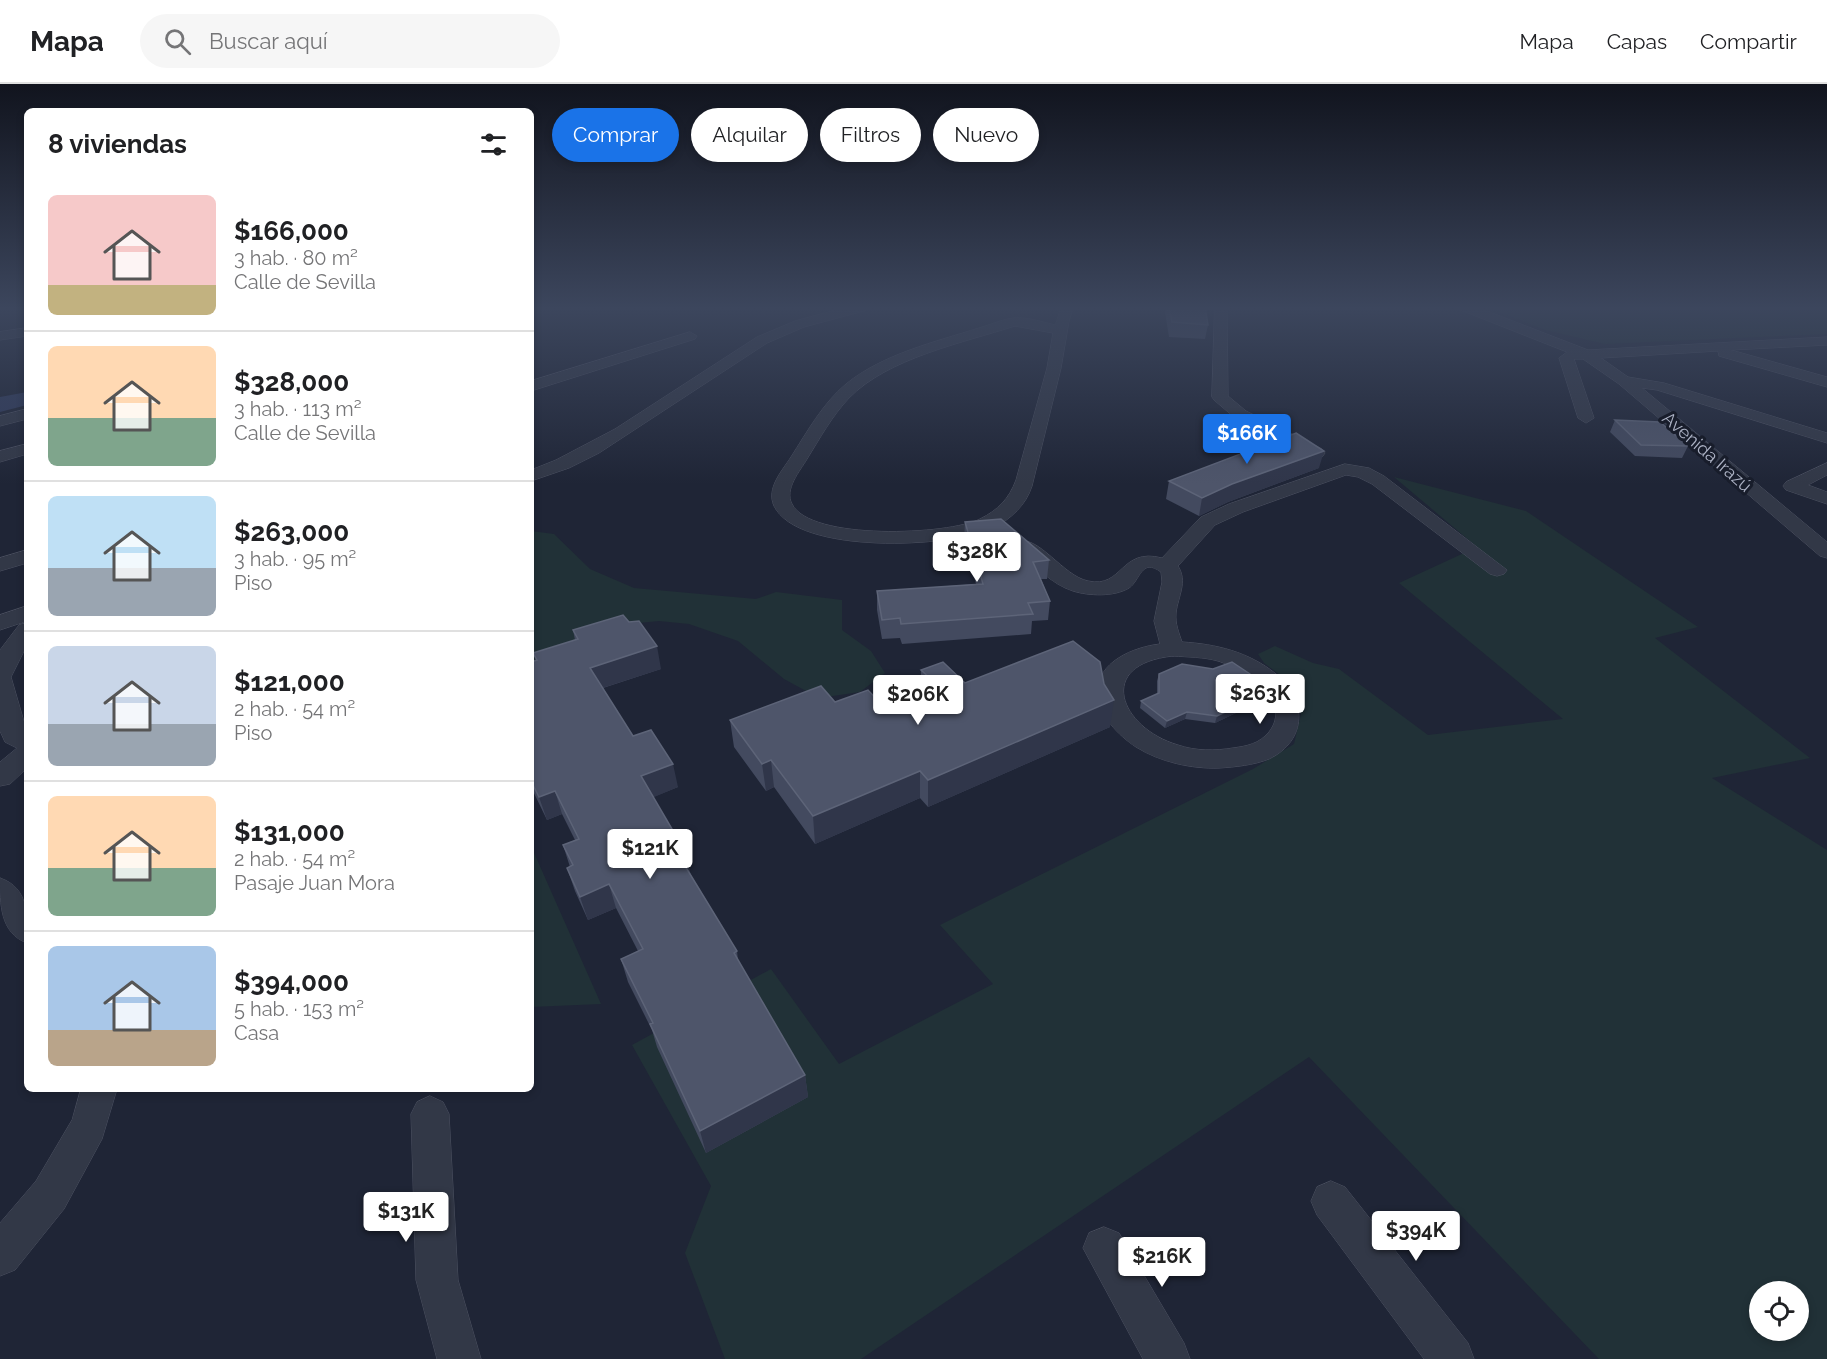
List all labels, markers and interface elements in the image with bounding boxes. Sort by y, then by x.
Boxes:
search box [140,14,560,68]
text: Mapa [30,25,104,58]
icon: search [161,25,194,58]
text: Buscar aquí [209,28,328,54]
text: Mapa [1519,29,1574,54]
text: Capas [1607,29,1667,54]
text: Compartir [1700,29,1797,54]
chip: Comprar [552,108,679,162]
chip: Alquilar [691,108,808,162]
chip: Filtros [820,108,921,162]
chip: Nuevo [933,108,1039,162]
icon: filters [477,128,510,161]
text: 8 viviendas [48,129,187,159]
text: $166,000 [234,216,349,246]
icon: home [96,219,168,291]
text: 3 hab. · 80 m² [234,246,358,270]
text: Calle de Sevilla [234,270,376,294]
text: $328,000 [234,367,349,397]
icon: home [96,370,168,442]
text: 3 hab. · 113 m² [234,397,361,421]
street label: Avenida Irazú [1658,407,1756,496]
pin: $166K [1205,414,1289,465]
text: Calle de Sevilla [234,421,376,445]
text: $166K [1217,421,1277,445]
text: $263,000 [234,517,349,547]
icon: home [96,520,168,592]
pin: $328K [935,532,1019,583]
text: $328K [947,539,1007,563]
text: 3 hab. · 95 m² [234,547,356,571]
text: Piso [234,571,272,595]
text: $121,000 [234,667,345,697]
icon: home [96,670,168,742]
pin: $263K [1218,674,1302,725]
pin: $206K [876,675,960,726]
text: $263K [1230,681,1290,705]
text: $206K [887,682,949,706]
text: 2 hab. · 54 m² [234,697,355,721]
text: Piso [234,721,272,745]
text: $131,000 [234,817,345,847]
icon: home [96,820,168,892]
pin: $121K [608,829,692,880]
text: $121K [621,836,679,860]
text: 2 hab. · 54 m² [234,847,355,871]
text: Pasaje Juan Mora [234,871,395,895]
text: $394,000 [234,967,349,997]
icon: home [96,970,168,1042]
text: 5 hab. · 153 m² [234,997,364,1021]
text: Casa [234,1021,279,1045]
pin: $131K [364,1192,448,1243]
text: $131K [378,1199,434,1223]
pin: $394K [1374,1211,1458,1262]
text: $394K [1386,1218,1446,1242]
pin: $216K [1120,1237,1204,1288]
text: $216K [1132,1244,1192,1268]
map controls [1749,1281,1809,1341]
button: locate [1749,1281,1809,1341]

